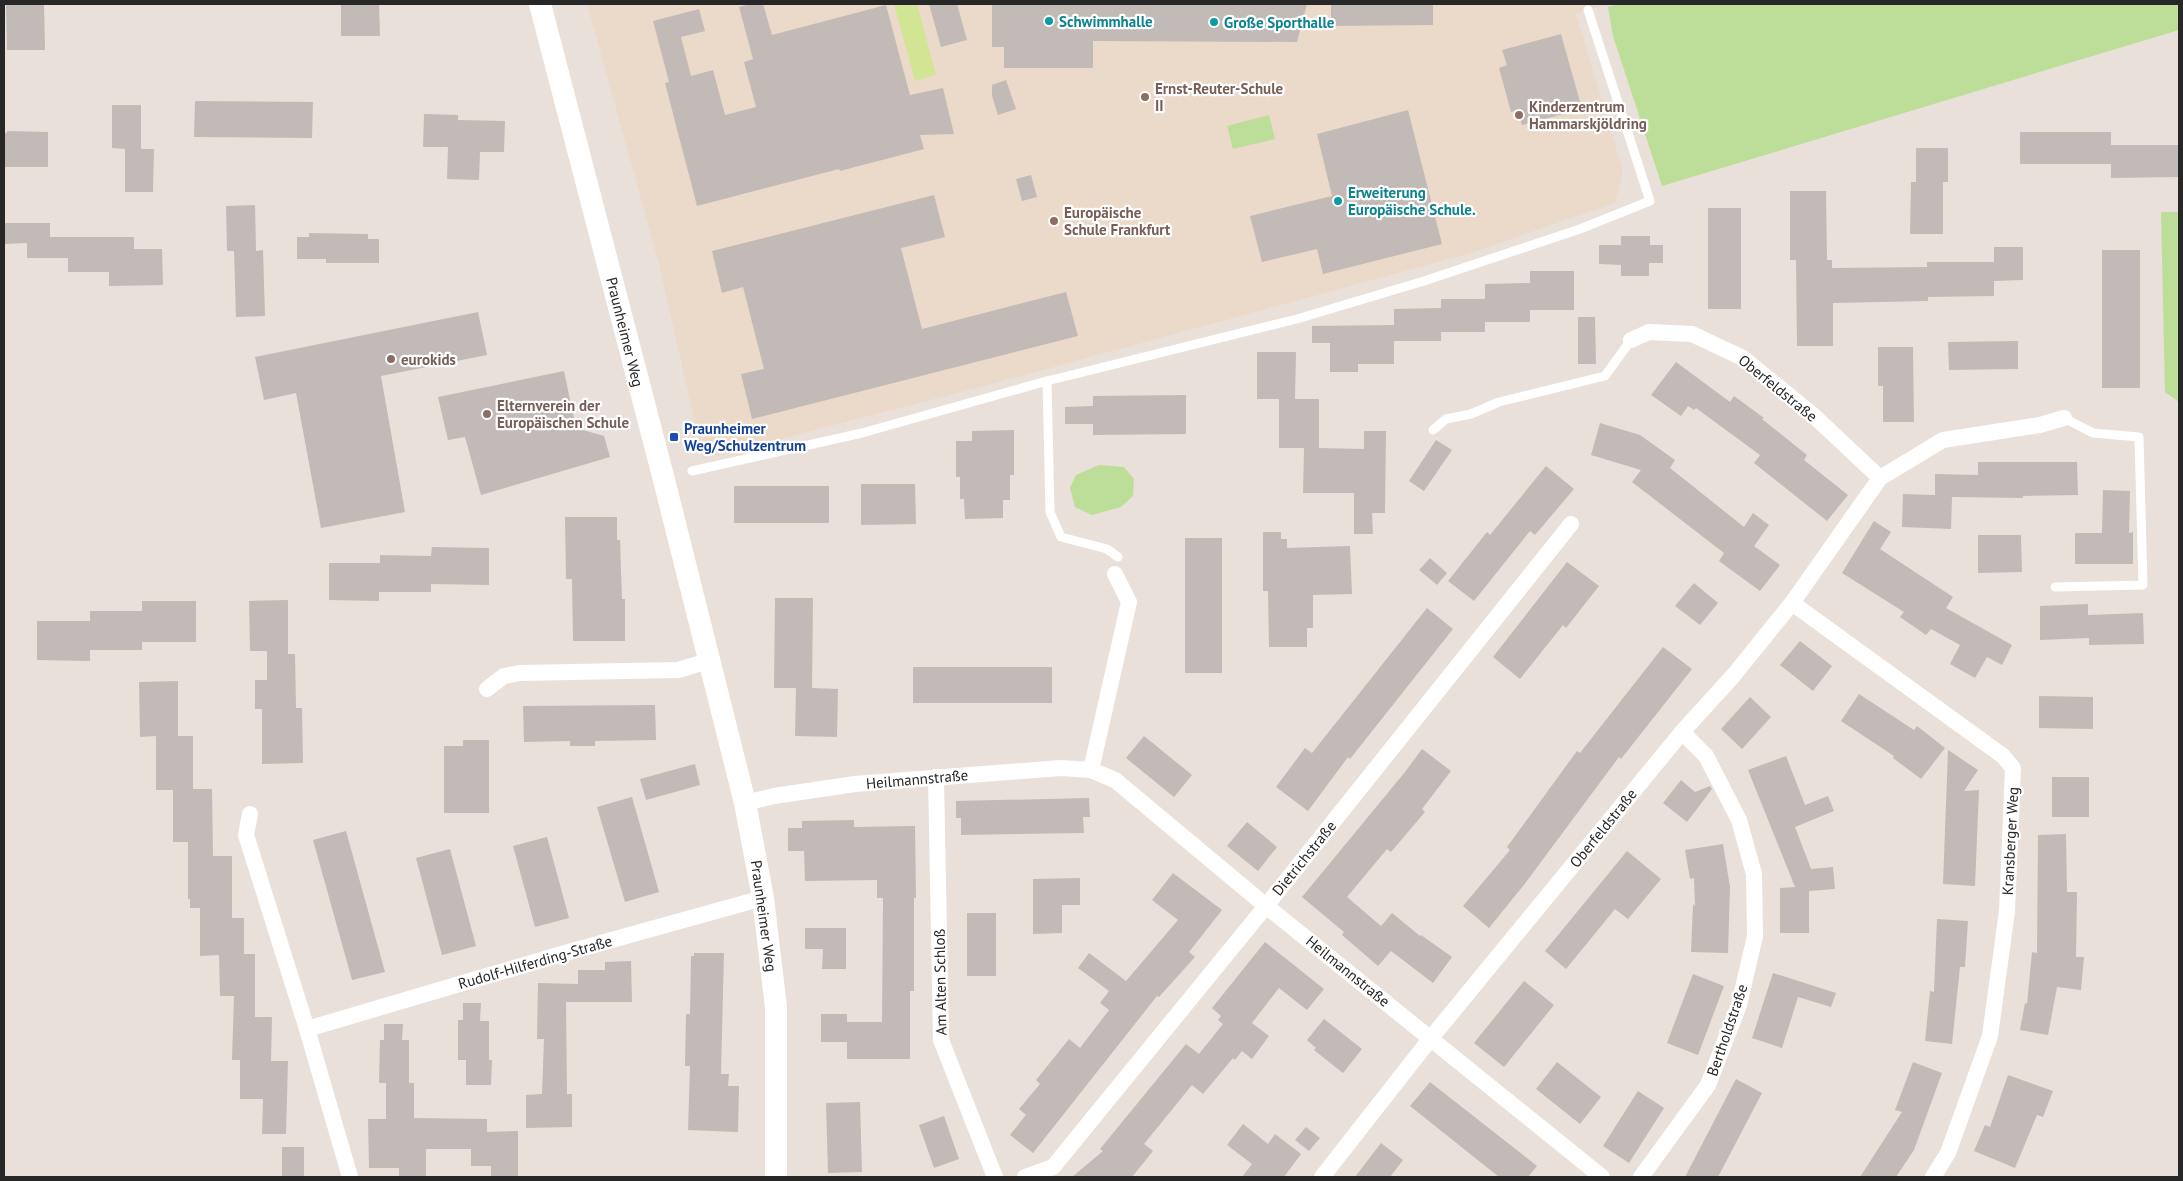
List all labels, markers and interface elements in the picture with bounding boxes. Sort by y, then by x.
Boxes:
place label: Schwimmhalle [1059,12,1153,31]
place label: Große Sporthalle [1224,13,1335,32]
marker: Schwimmhalle [1043,15,1055,27]
marker: Große Sporthalle [1208,16,1220,28]
place label: Ernst-Reuter-Schule II [1155,79,1284,115]
marker: Ernst-Reuter-Schule II [1139,91,1151,103]
place label: Kinderzentrum Hammarskjöldring [1529,97,1647,133]
marker: Kinderzentrum Hammarskjöldring [1513,109,1525,121]
place label: Erweiterung Europäische Schule. [1348,183,1476,219]
marker: Erweiterung Europäische Schule. [1332,195,1344,207]
place label: Europäische Schule Frankfurt [1064,203,1171,239]
marker: Europäische Schule Frankfurt [1048,215,1060,227]
street label: Praunheimer Weg [602,275,648,389]
place label: eurokids [401,350,456,369]
street label: Oberfeldstraße [1735,350,1821,426]
marker: eurokids [385,353,397,365]
place label: Elternverein der Europäischen Schule [497,396,629,432]
marker: Elternverein der Europäischen Schule [481,408,493,420]
place label: Praunheimer Weg/Schulzentrum [684,419,806,455]
marker: Praunheimer Weg/Schulzentrum [668,431,680,443]
street label: Heilmannstraße [865,765,969,793]
street label: Oberfeldstraße [1565,785,1641,871]
street label: Kransberger Weg [1998,786,2022,896]
street label: Dietrichstraße [1268,817,1340,899]
street label: Praunheimer Weg [747,859,781,973]
street label: Am Alten Schloß [930,928,950,1035]
street label: Rudolf-Hilferding-Straße [456,931,614,993]
street label: Heilmannstraße [1302,931,1394,1011]
street label: Bertholdstraße [1702,981,1752,1079]

